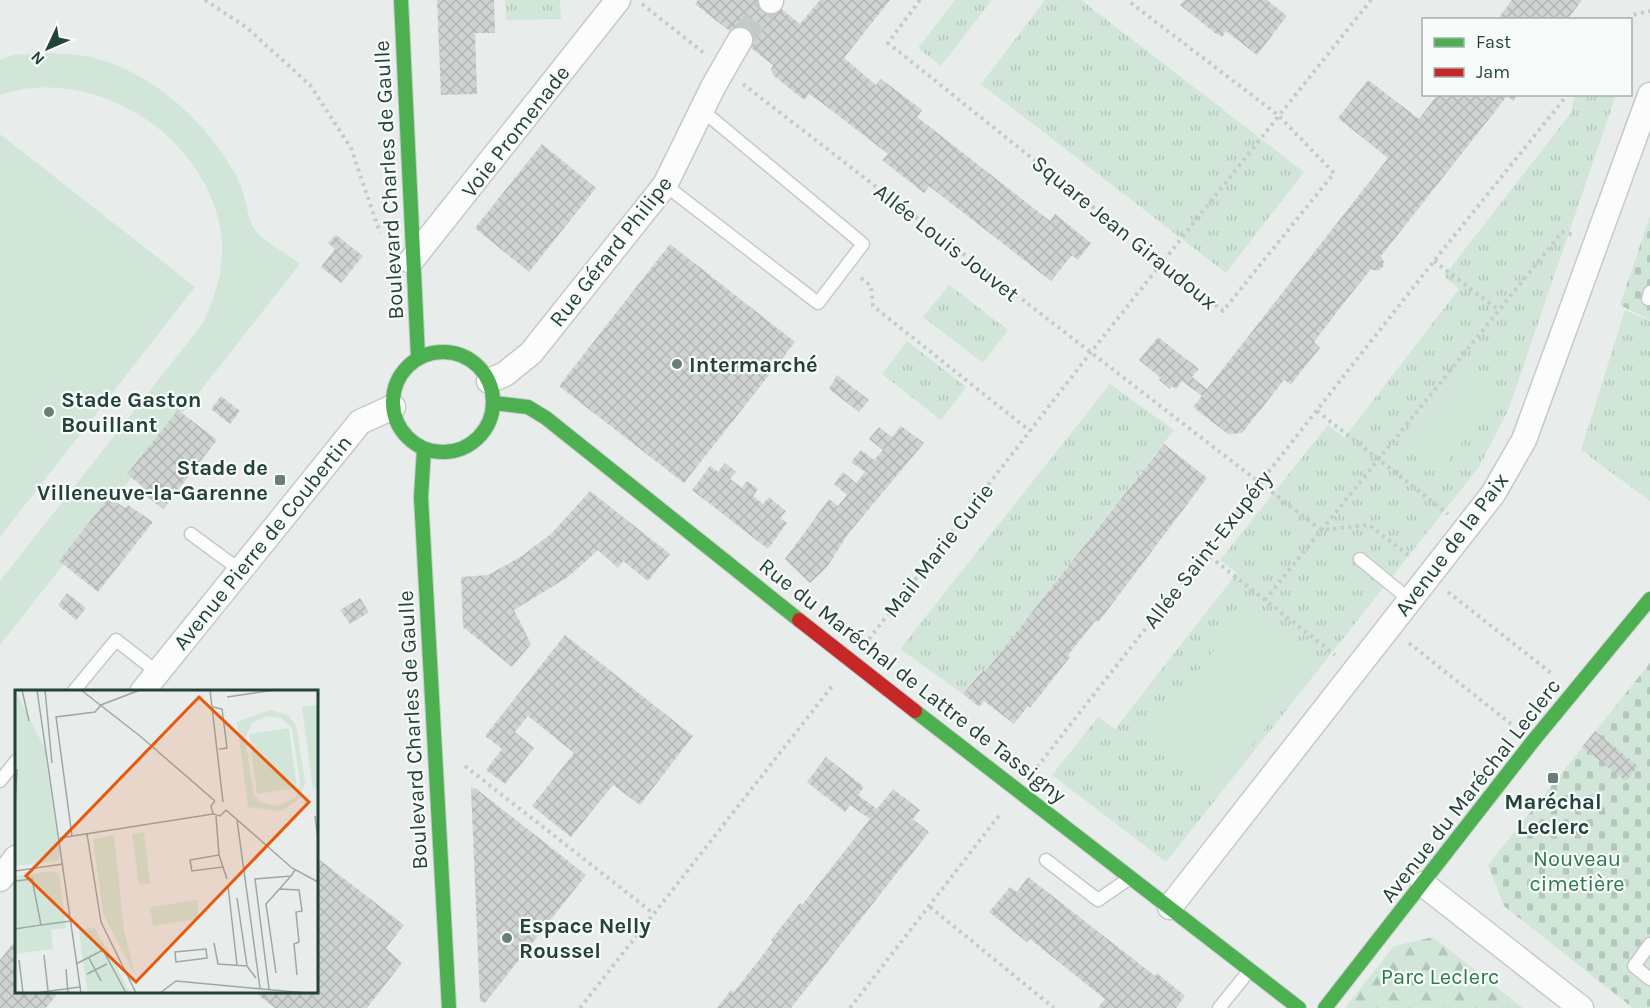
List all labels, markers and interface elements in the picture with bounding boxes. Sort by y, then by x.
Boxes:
north arrow [18,18,78,78]
legend [1422,18,1632,96]
text: Fast [1476,31,1511,53]
street label: Boulevard Charles de Gaulle [369,40,409,320]
text: N [27,47,48,69]
street label: Voie Promenade [456,60,575,203]
text: Jam [1476,61,1510,83]
street label: Square Jean Giraudoux [1027,150,1222,315]
street label: Rue Gérard Philipe [544,171,678,332]
street label: Allée Louis Jouvet [869,178,1024,307]
place label: Intermarché [689,352,818,378]
marker: Intermarché [670,357,684,371]
place label: Stade Gaston Bouillant [61,387,202,438]
marker: Stade Gaston Bouillant [42,405,56,419]
street label: Avenue Pierre de Coubertin [168,430,357,655]
place label: Stade de Villeneuve-la-Garenne [37,455,268,506]
street label: Allée Saint-Exupéry [1138,465,1278,634]
street label: Avenue de la Paix [1389,468,1514,621]
marker: Stade de Villeneuve-la-Garenne [273,473,287,487]
street label: Mail Marie Curie [878,478,999,623]
street label: Rue du Maréchal de Lattre de Tassigny [754,553,1071,809]
street label: Boulevard Charles de Gaulle [393,590,433,870]
street label: Avenue du Maréchal Leclerc [1374,673,1566,907]
inset map [15,690,318,993]
marker: Maréchal Leclerc [1546,771,1560,785]
place label: Maréchal Leclerc [1504,788,1602,840]
park label: Nouveau cimetière [1529,846,1625,897]
place label: Espace Nelly Roussel [519,913,651,964]
marker: Espace Nelly Roussel [500,931,514,945]
park label: Parc Leclerc [1381,964,1499,990]

